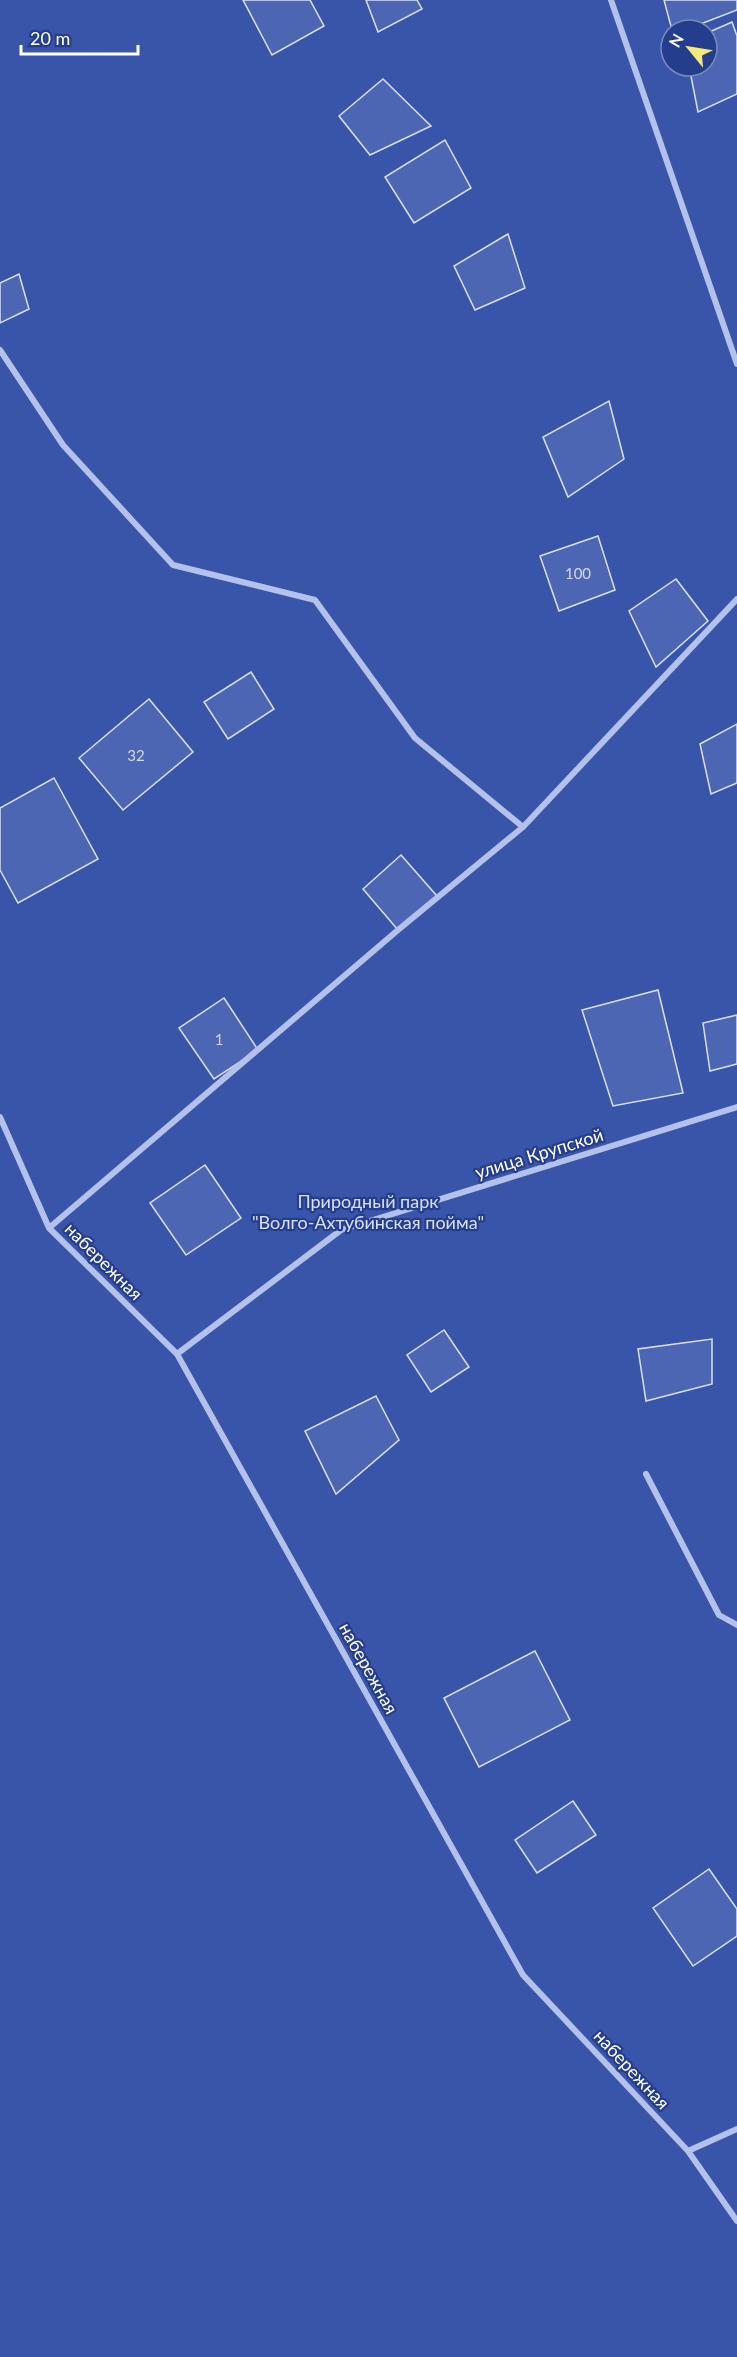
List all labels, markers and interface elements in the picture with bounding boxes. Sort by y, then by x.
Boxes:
scale bar [21,18,138,56]
north arrow [659,18,719,78]
text: 20 m [30,27,70,49]
text: N [664,30,687,50]
house number: 100 [565,564,591,582]
house number: 32 [127,746,145,764]
house number: 1 [215,1030,223,1048]
street label: улица Крупской [472,1123,606,1183]
park label: Природный парк "Волго-Ахтубинская пойма" [252,1190,484,1233]
street label: набережная [61,1218,147,1304]
street label: набережная [335,1619,403,1717]
street label: набережная [590,2025,674,2113]

